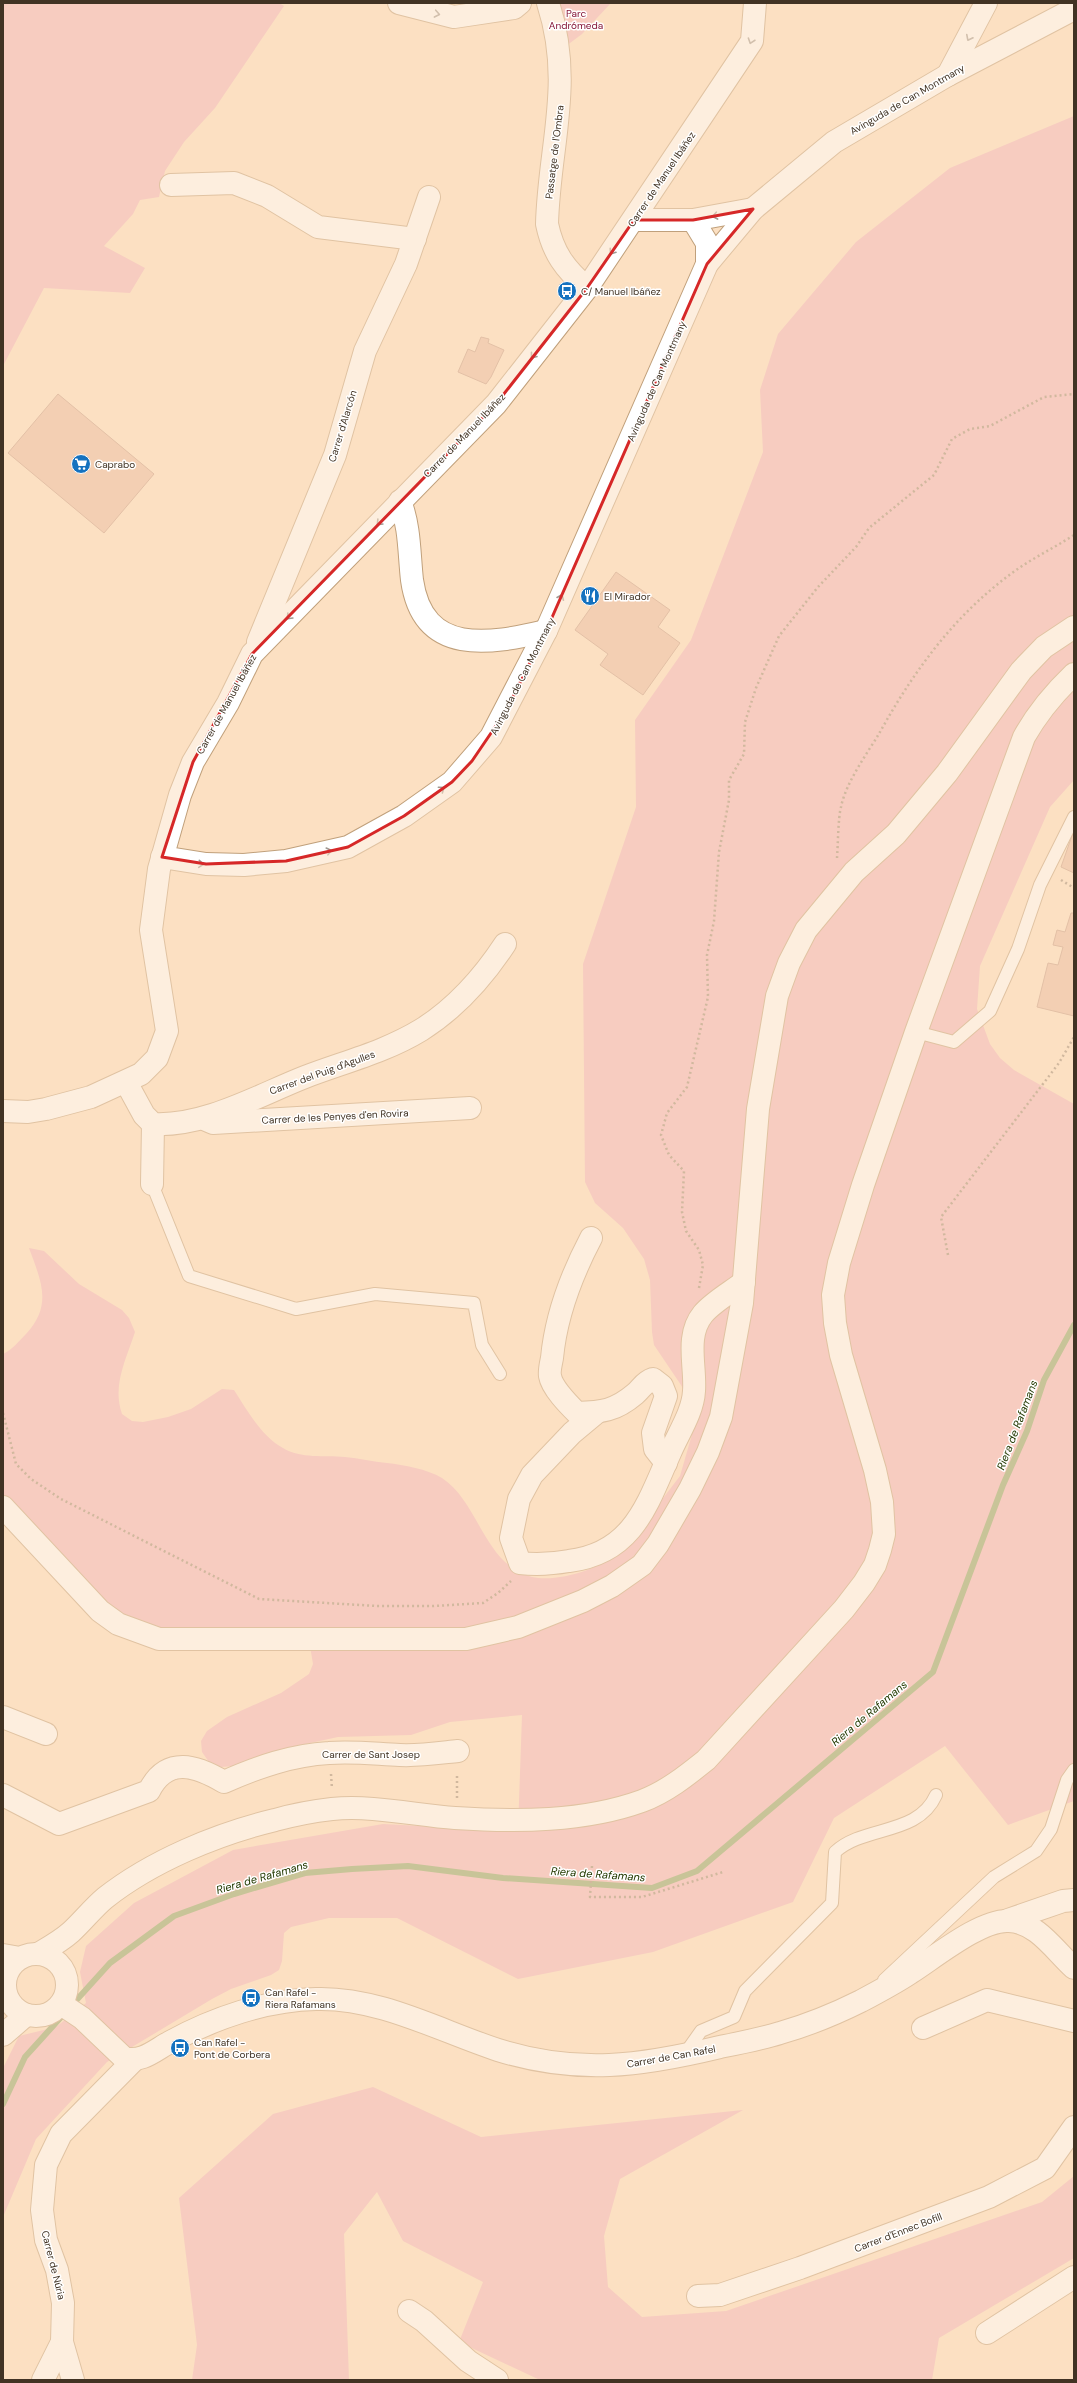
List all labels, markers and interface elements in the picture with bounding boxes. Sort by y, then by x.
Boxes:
park label: Parc Andrómeda [549,7,603,32]
one-way arrow [434,9,440,18]
one-way arrow [966,33,973,41]
one-way arrow [747,38,755,45]
street label: Avinguda de Can Montmany [848,61,967,138]
street label: Passatge de l'Ombra [542,104,567,200]
street label: Carrer de Manuel Ibáñez [625,129,698,230]
one-way arrow [711,211,718,220]
one-way arrow [609,248,616,255]
bus stop icon: C/ Manuel Ibáñez [556,280,578,302]
place label: C/ Manuel Ibáñez [581,285,661,298]
street label: Avinguda de Can Montmany [624,319,689,443]
one-way arrow [531,351,538,358]
street label: Carrer d'Alarcón [325,388,360,464]
street label: Carrer de Manuel Ibáñez [421,390,508,480]
supermarket icon: Caprabo [70,453,92,475]
place label: Caprabo [95,458,135,471]
one-way arrow [376,518,384,526]
restaurant icon: El Mirador [579,585,601,607]
place label: El Mirador [604,590,651,603]
one-way arrow [557,594,565,601]
one-way arrow [286,612,293,620]
street label: Avinguda de Can Montmany [487,615,558,737]
street label: Carrer de Manuel Ibáñez [194,652,260,757]
one-way arrow [438,787,445,794]
one-way arrow [326,847,333,856]
one-way arrow [198,859,204,868]
street label: Carrer del Puig d'Agulles [268,1047,377,1098]
street label: Carrer de les Penyes d'en Rovira [261,1106,409,1127]
water label: Riera de Rafamans [993,1378,1041,1472]
water label: Riera de Rafamans [828,1677,910,1749]
street label: Carrer de Sant Josep [322,1748,420,1761]
water label: Riera de Rafamans [214,1857,310,1897]
water label: Riera de Rafamans [550,1864,646,1884]
place label: Can Rafel - Riera Rafamans [265,1986,336,2011]
bus stop icon: Can Rafel - Riera Rafamans [240,1987,262,2009]
place label: Can Rafel - Pont de Corbera [194,2036,270,2061]
bus stop icon: Can Rafel - Pont de Corbera [169,2037,191,2059]
street label: Carrer de Can Rafel [626,2042,716,2071]
street label: Carrer d'Ennec Bofill [852,2210,944,2255]
street label: Carrer de Núria [39,2229,68,2301]

